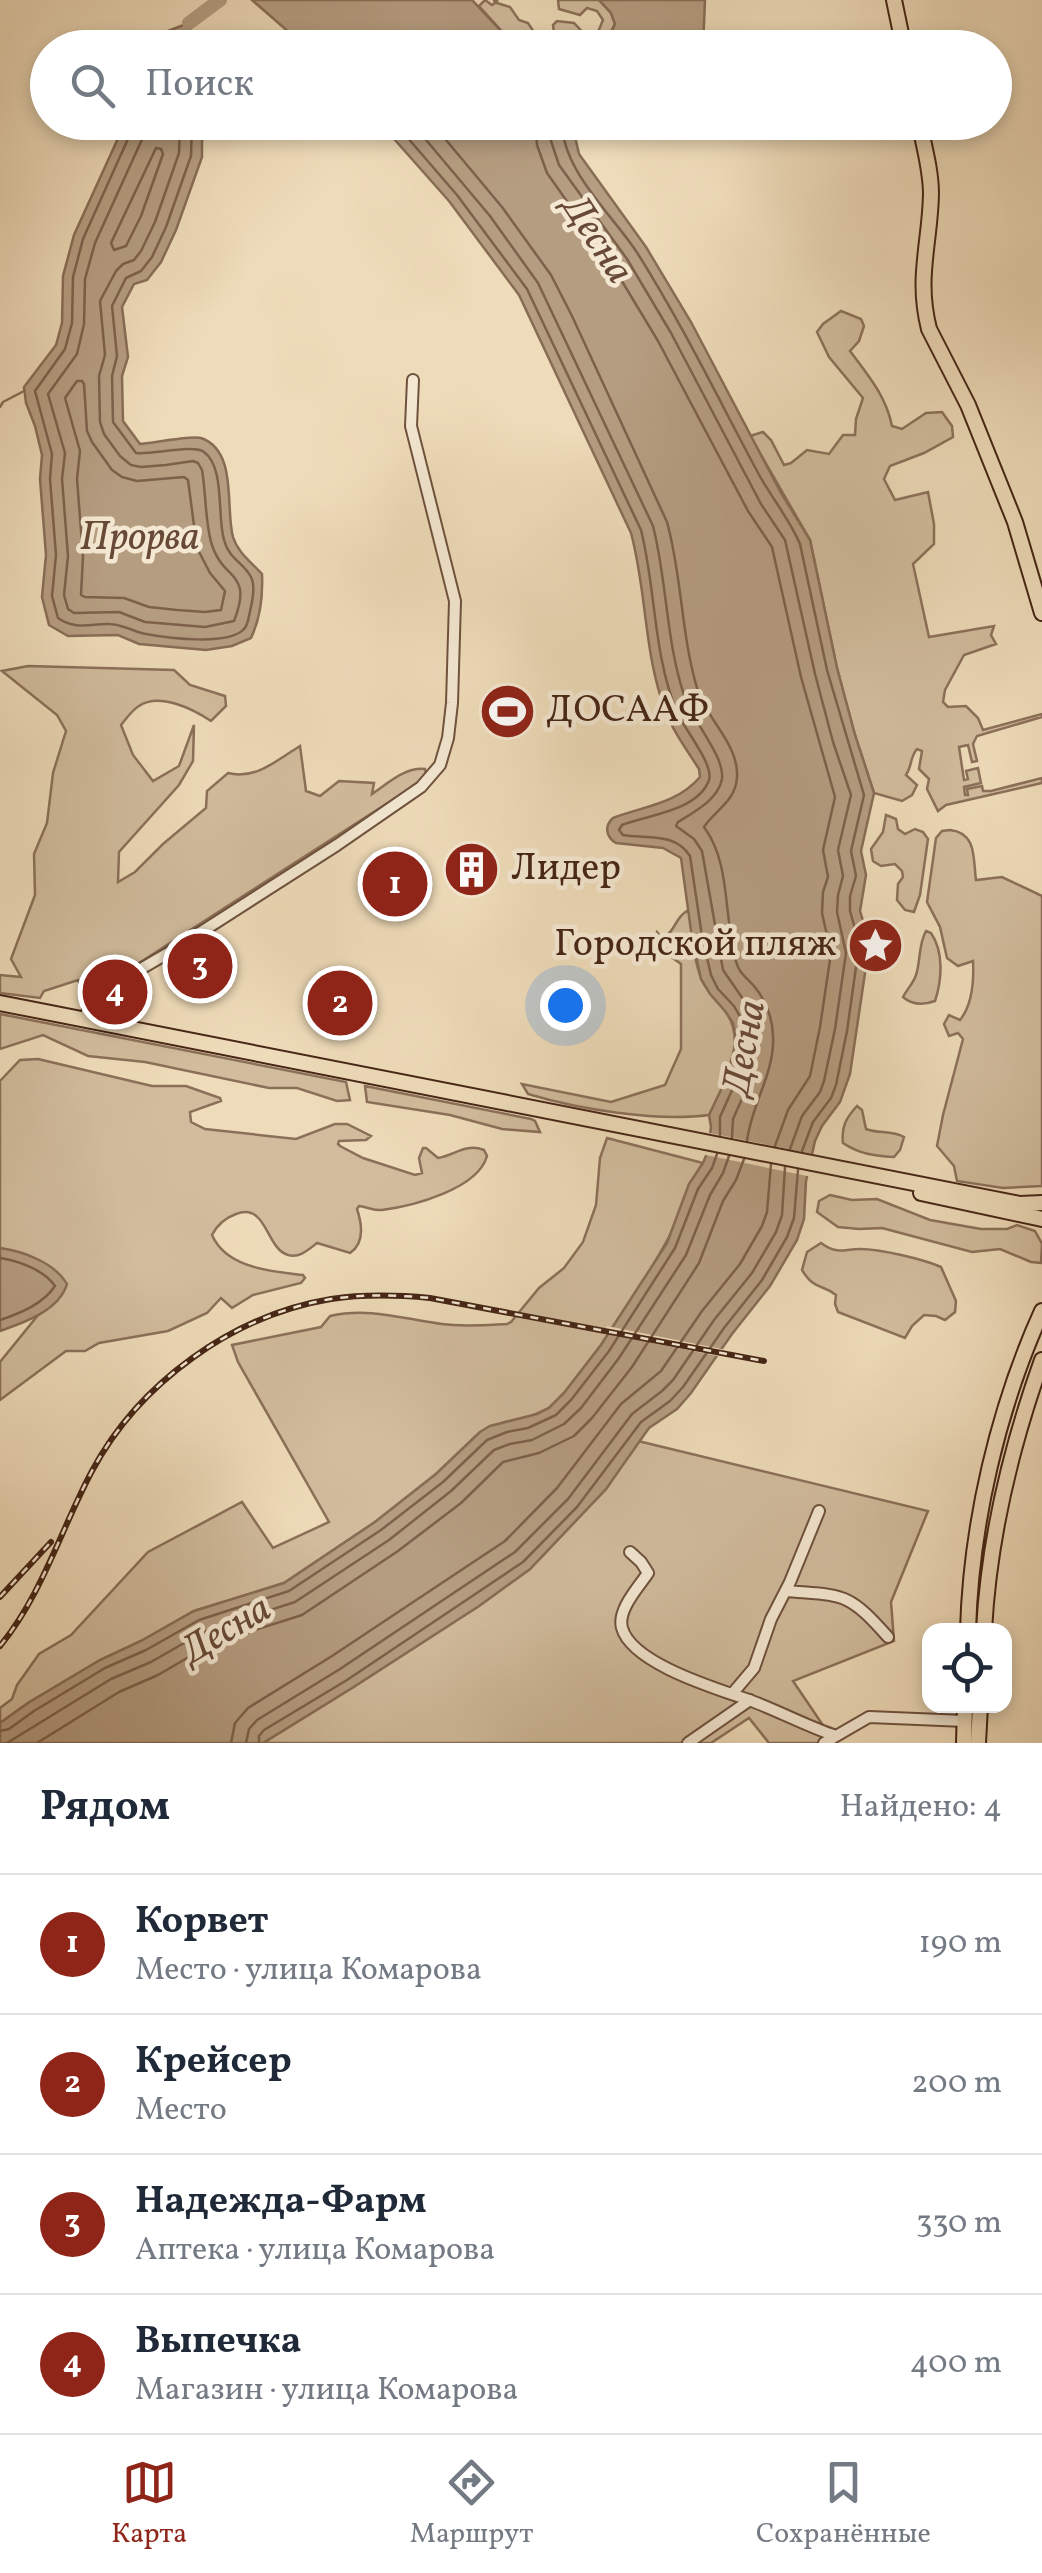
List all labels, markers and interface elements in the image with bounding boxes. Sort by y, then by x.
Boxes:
search box [30,30,1012,140]
icon: search [65,58,120,113]
text: Поиск [145,59,254,112]
water label: Десна [545,182,646,295]
water label: Прорва [80,511,200,567]
sports icon: ДОСААФ [477,681,537,741]
place label: ДОСААФ [546,685,709,738]
building icon: Лидер [442,839,502,899]
place label: Лидер [511,843,621,896]
pin: 1 [362,846,428,922]
place icon: Городской пляж [846,915,906,975]
place label: Городской пляж [554,919,837,972]
pin: 3 [168,928,232,1004]
pin: 4 [82,954,148,1030]
pin: 2 [308,966,372,1040]
your location [540,980,591,1031]
water label: Десна [710,996,782,1103]
water label: Десна [169,1582,282,1681]
map controls [922,1623,1012,1713]
button: locate [922,1623,1012,1713]
text: Рядом [40,1779,170,1838]
text: Найдено: 4 [840,1786,1002,1830]
text: Корвет [135,1896,269,1949]
text: 1 [66,1922,79,1966]
text: 190 m [918,1922,1002,1966]
text: Место · улица Комарова [135,1949,482,1993]
text: Крейсер [135,2036,292,2089]
text: 2 [64,2062,81,2106]
text: 200 m [911,2062,1002,2106]
text: Место [135,2089,227,2133]
text: Надежда-Фарм [135,2176,427,2229]
text: 3 [64,2202,81,2246]
text: 330 m [916,2202,1002,2246]
text: Аптека · улица Комарова [135,2229,495,2273]
text: Выпечка [135,2316,302,2369]
text: 4 [63,2342,82,2386]
text: 400 m [910,2342,1002,2386]
text: Магазин · улица Комарова [135,2369,518,2413]
tab: Карта [111,2455,187,2554]
tab: Маршрут [410,2455,533,2554]
tab: Сохранённые [756,2455,931,2554]

